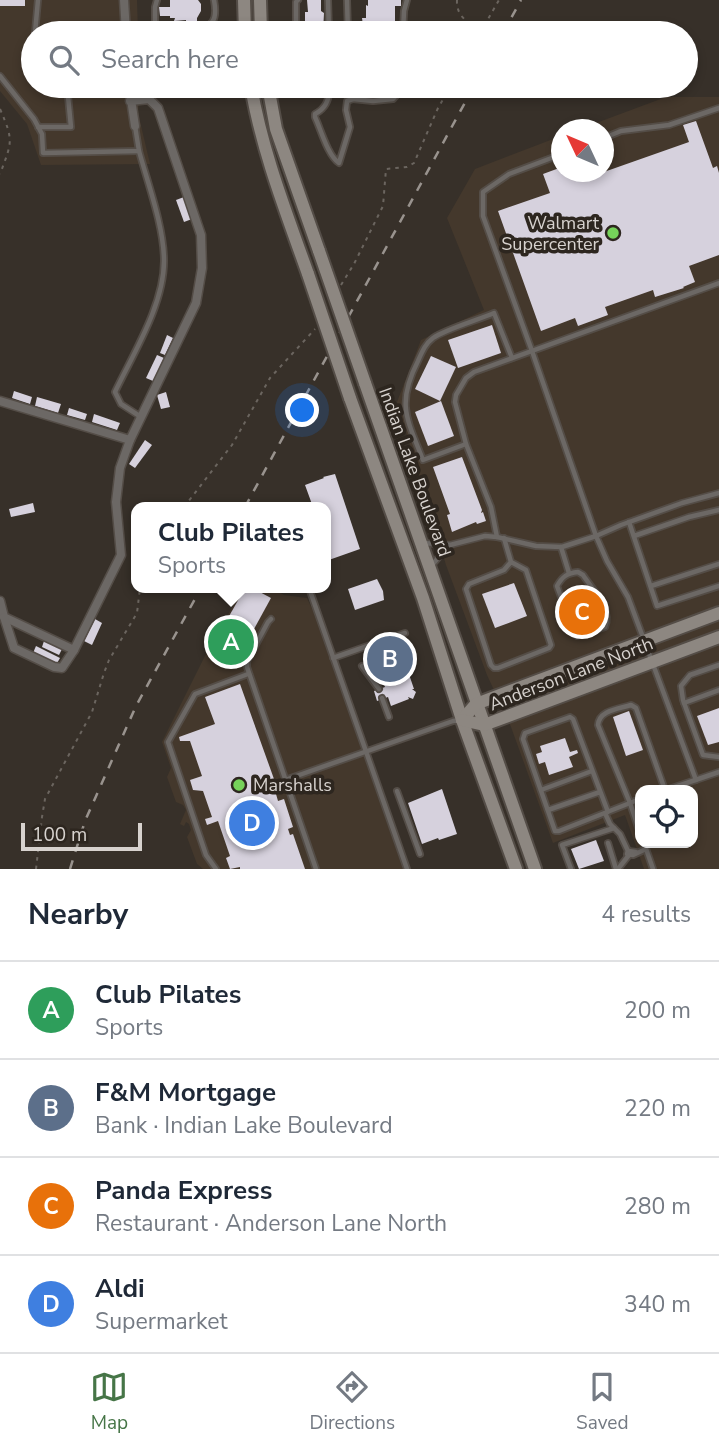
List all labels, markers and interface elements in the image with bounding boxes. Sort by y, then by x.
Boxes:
search box [21,21,698,98]
icon: search [45,41,83,79]
text: Search here [101,42,239,77]
north arrow [551,119,614,182]
place label: Walmart Supercenter [501,211,600,256]
marker: Walmart Supercenter [605,225,621,241]
street label: Indian Lake Boulevard [373,384,457,560]
your location [285,393,319,427]
popup [131,502,331,593]
text: Club Pilates [158,515,304,550]
text: Sports [158,550,226,581]
pin: C [559,586,605,638]
pin: A [208,616,254,668]
street label: Anderson Lane North [486,632,656,716]
pin: B [367,633,413,685]
place label: Marshalls [253,773,332,797]
marker: Marshalls [231,777,247,793]
map controls [635,785,698,848]
button: locate [635,785,698,848]
pin: D [229,797,275,849]
scale bar [21,820,142,852]
text: 100 m [32,822,87,848]
text: Nearby [28,894,128,935]
text: 4 results [601,899,691,930]
text: Club Pilates [95,977,241,1012]
text: A [42,995,60,1026]
text: 200 m [624,995,691,1026]
text: Sports [95,1012,163,1043]
text: F&M Mortgage [95,1075,276,1110]
text: B [43,1093,59,1124]
text: 220 m [624,1093,691,1124]
text: Bank · Indian Lake Boulevard [95,1110,393,1141]
text: Panda Express [95,1173,272,1208]
text: C [43,1191,59,1222]
text: 280 m [624,1191,691,1222]
text: Restaurant · Anderson Lane North [95,1208,447,1239]
text: Aldi [95,1271,145,1306]
text: D [42,1289,60,1320]
text: 340 m [624,1289,691,1320]
text: Supermarket [95,1306,228,1337]
tab: Map [90,1368,128,1436]
tab: Directions [309,1368,395,1436]
tab: Saved [576,1368,629,1436]

